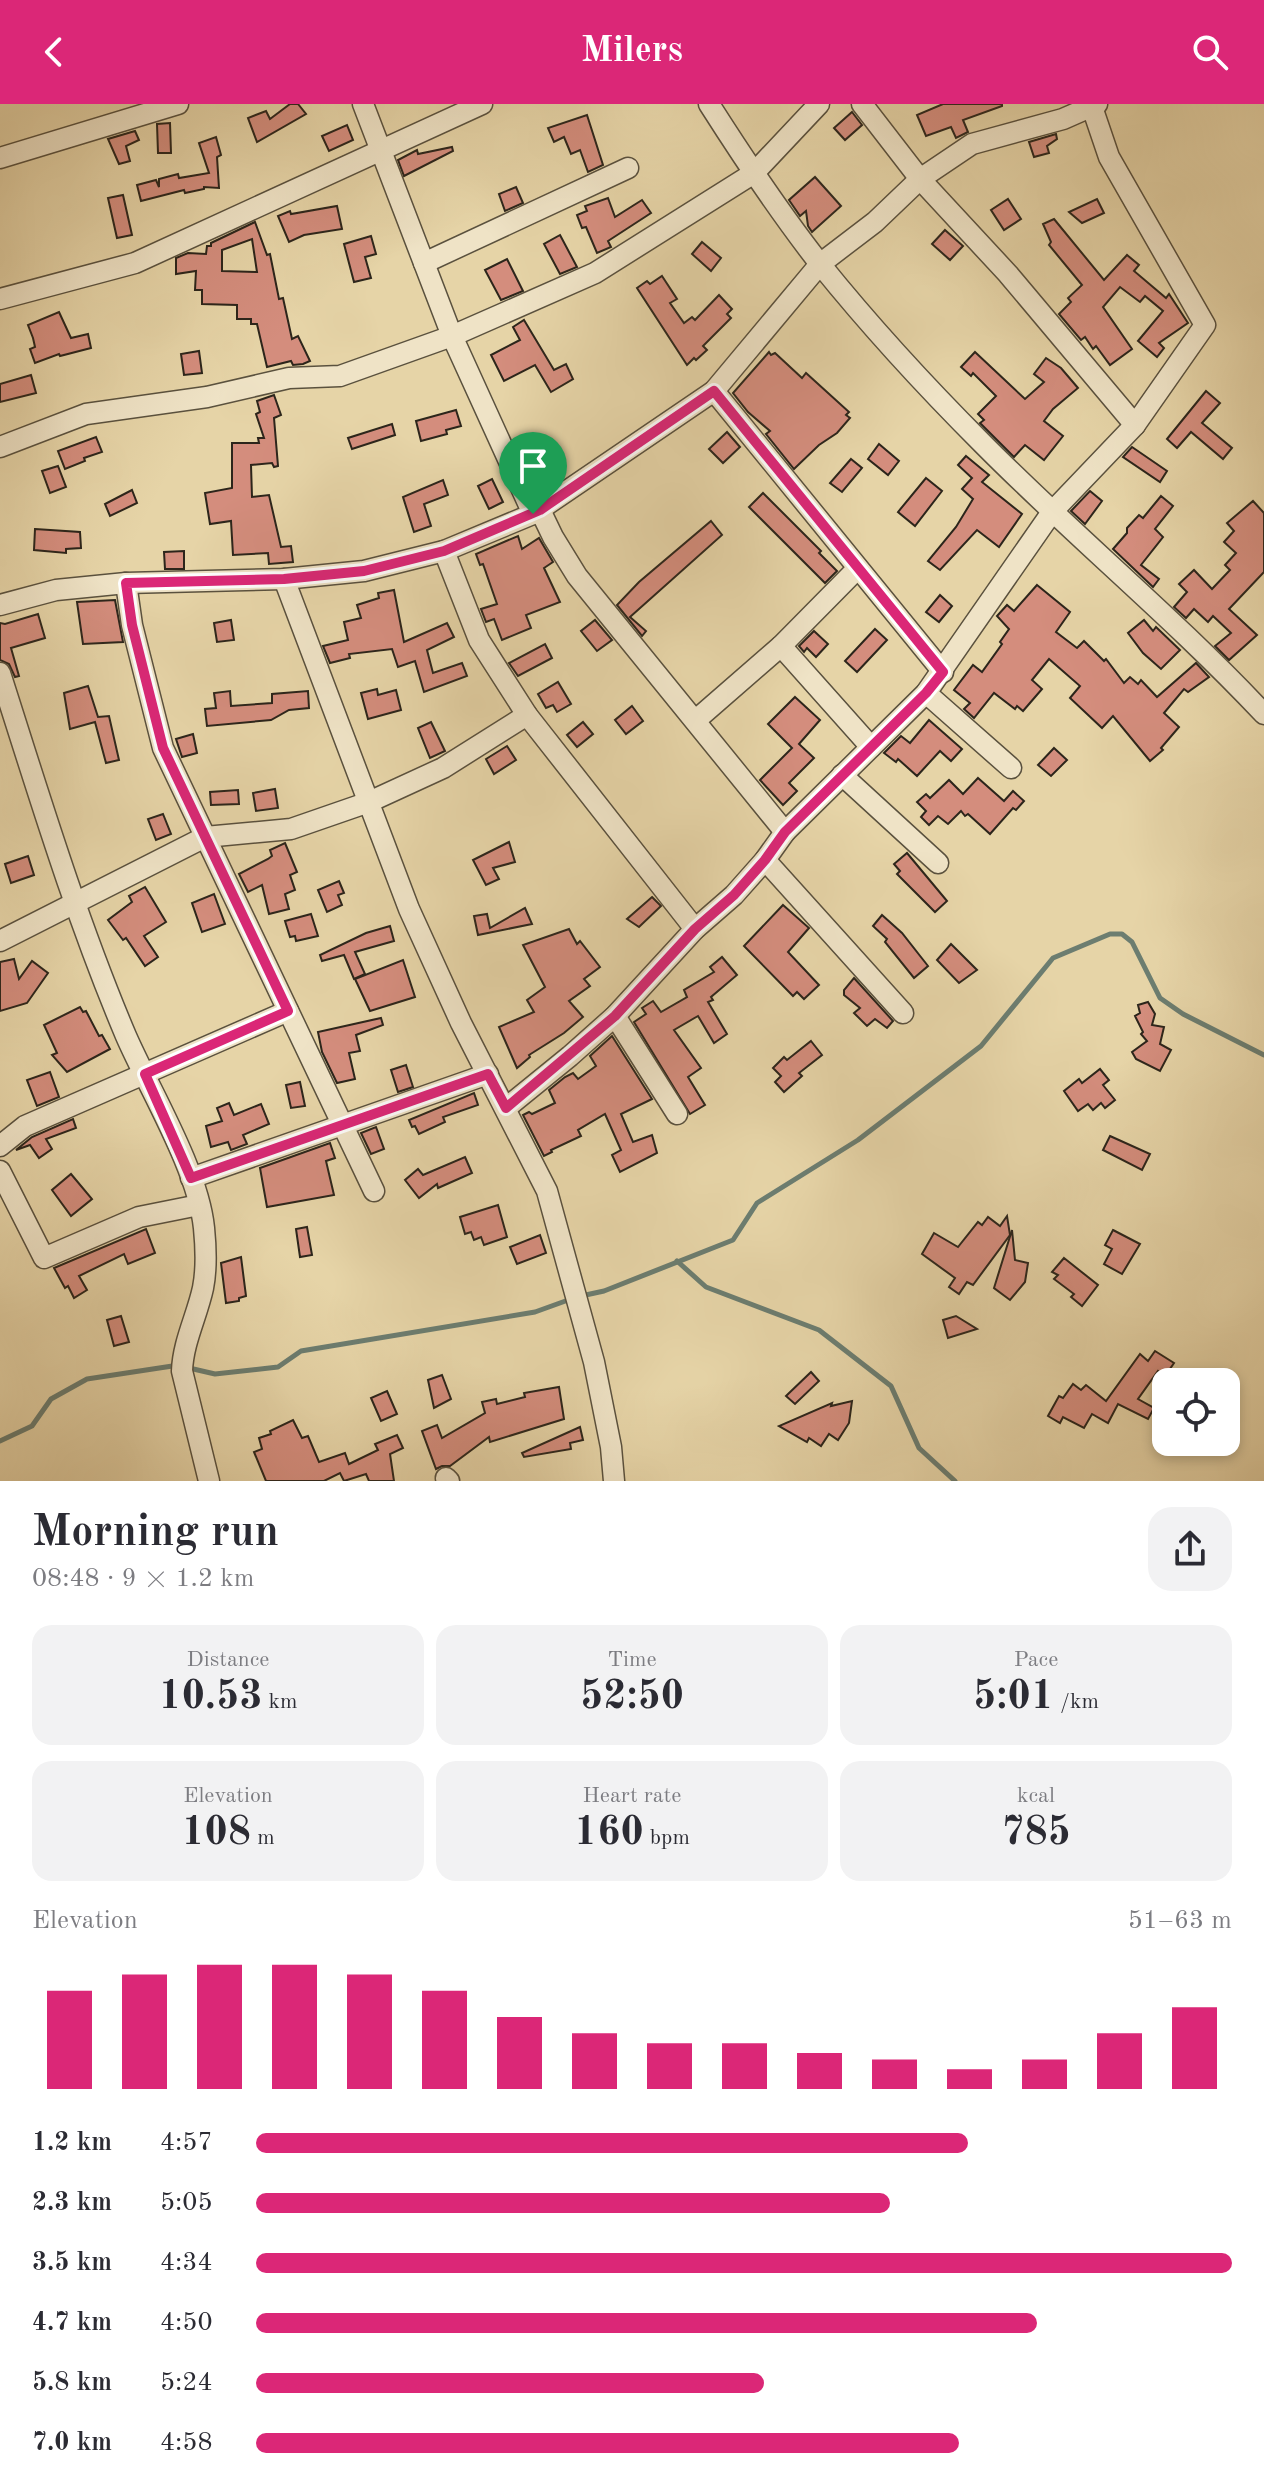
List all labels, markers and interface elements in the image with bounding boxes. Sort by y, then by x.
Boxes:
icon: back [32,30,76,74]
icon: search [1188,30,1232,74]
text: Milers [581,34,683,70]
pin [499,432,567,514]
icon: arrive [511,444,555,488]
map controls [1152,1368,1240,1456]
button: locate [1152,1368,1240,1456]
button: share [1148,1507,1232,1591]
text: Morning run [32,1511,279,1555]
text: 08:48 · 9 × 1.2 km [32,1566,254,1592]
text: Distance [187,1649,269,1671]
text: Time [607,1649,657,1671]
text: Pace [1014,1649,1058,1671]
text: 10.53 [158,1678,262,1718]
text: 52:50 [580,1678,684,1718]
text: 5:01 [973,1678,1054,1718]
text: km [262,1691,298,1713]
text: /km [1054,1691,1099,1713]
text: Elevation [183,1785,273,1807]
text: Heart rate [583,1785,681,1807]
text: kcal [1017,1785,1055,1807]
text: 108 [181,1814,251,1854]
text: 160 [574,1814,644,1854]
text: 785 [1001,1814,1071,1854]
text: m [251,1827,275,1849]
text: bpm [644,1827,690,1849]
text: Elevation [32,1908,138,1934]
text: 51–63 m [1128,1908,1232,1934]
text: 1.2 km [32,2130,112,2156]
text: 4:57 [160,2130,213,2156]
text: 2.3 km [32,2190,112,2216]
text: 5:05 [160,2190,213,2216]
text: 3.5 km [32,2250,112,2276]
text: 4:34 [160,2250,213,2276]
text: 4.7 km [32,2310,112,2336]
text: 4:50 [160,2310,213,2336]
text: 5.8 km [32,2370,112,2396]
text: 5:24 [160,2370,213,2396]
text: 7.0 km [32,2430,112,2456]
text: 4:58 [160,2430,213,2456]

